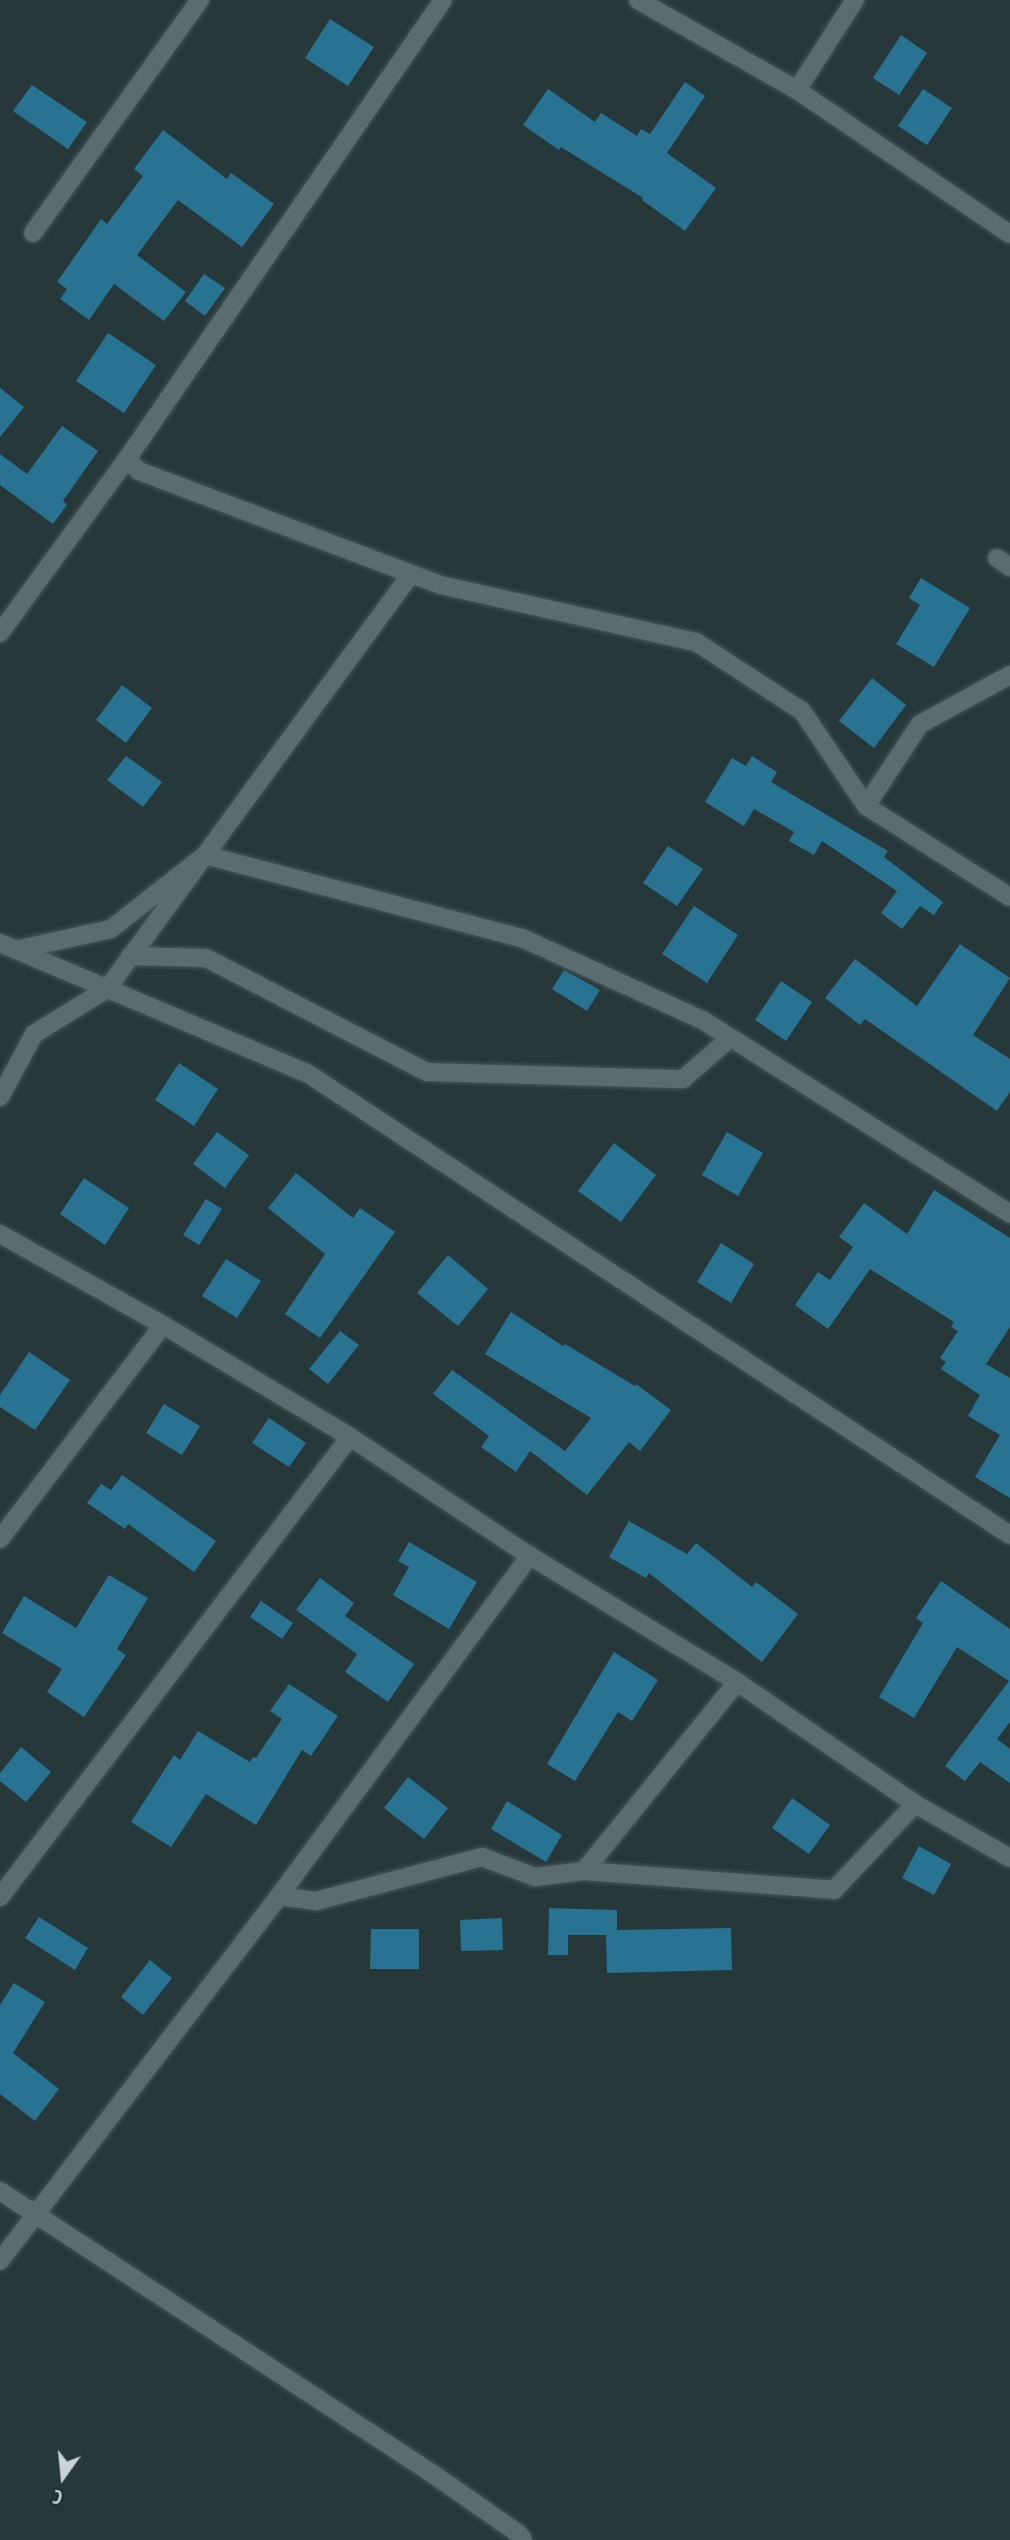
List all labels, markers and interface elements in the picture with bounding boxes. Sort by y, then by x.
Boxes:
north arrow [28,2442,98,2512]
text: С [50,2485,65,2510]

